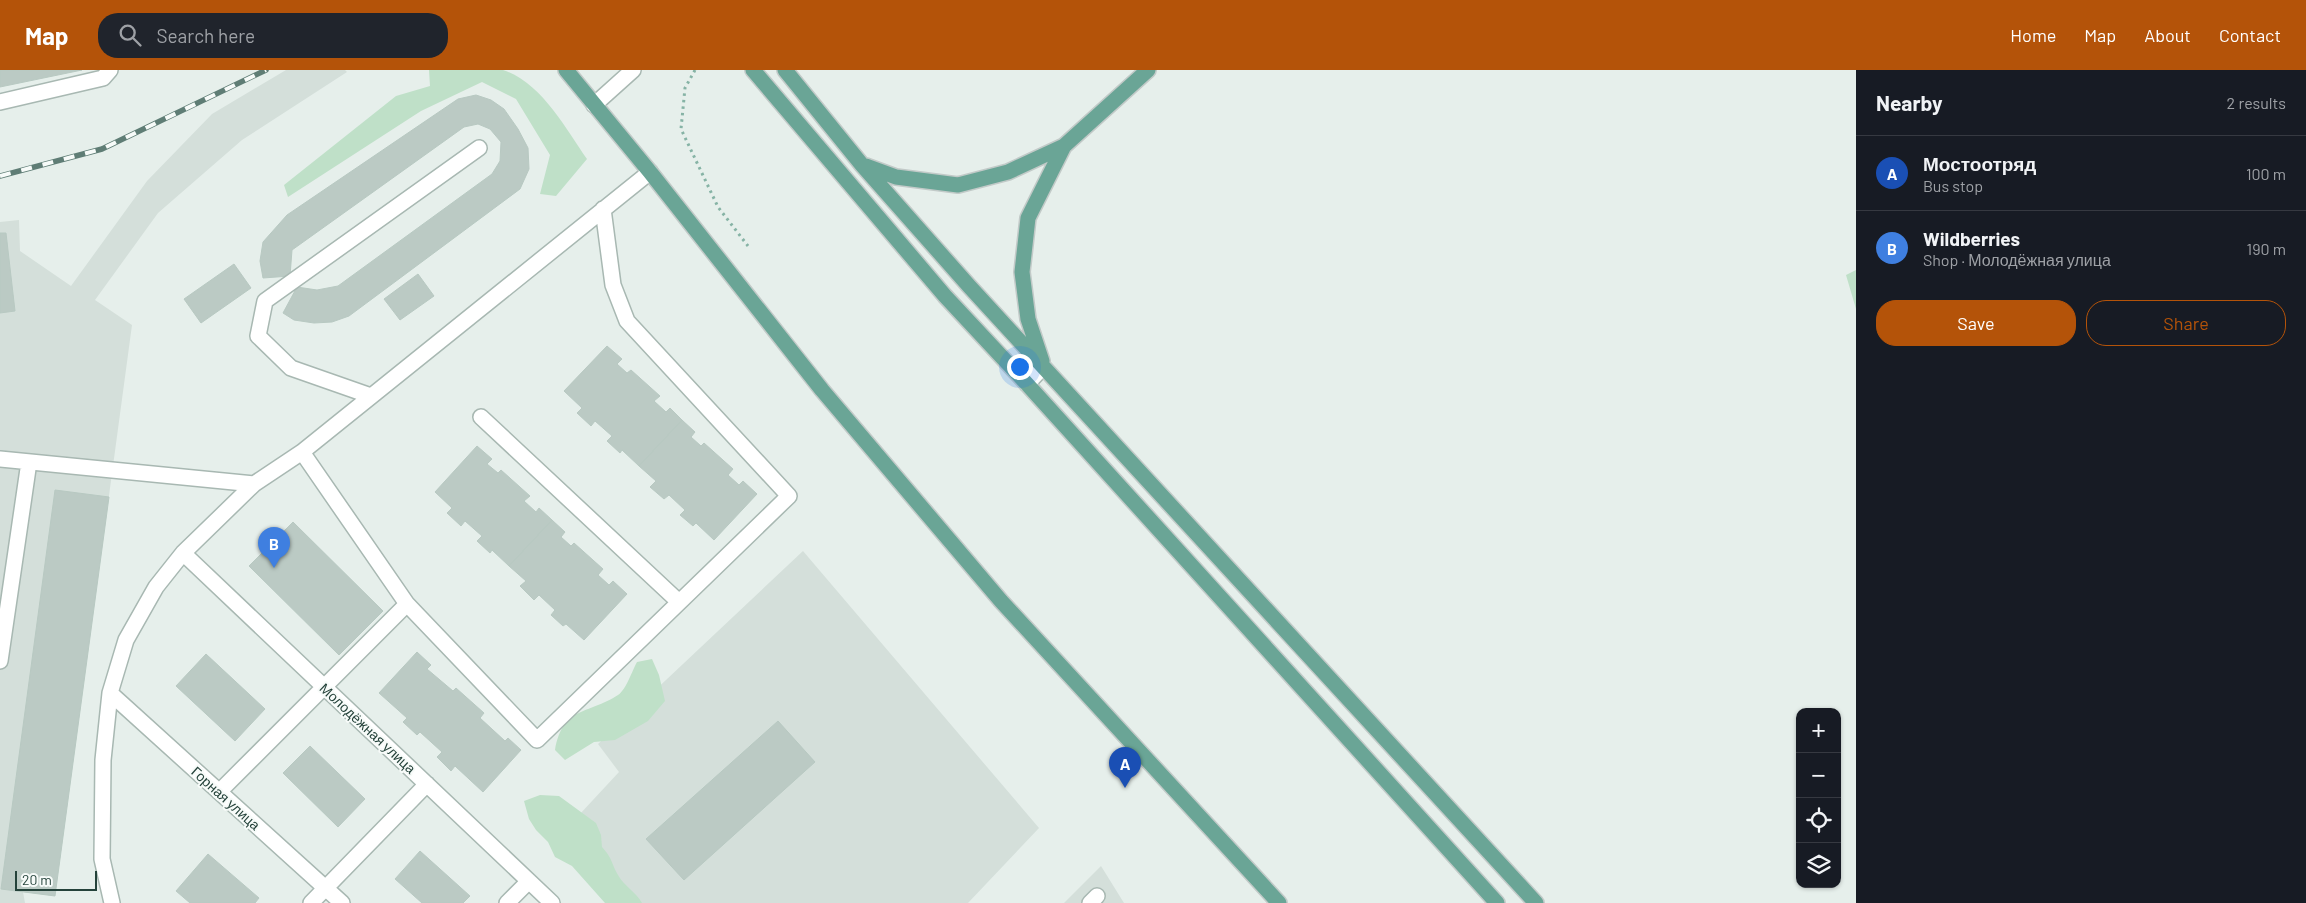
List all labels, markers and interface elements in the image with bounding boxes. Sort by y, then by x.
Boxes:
search box [98,13,448,58]
text: Map [25,21,68,50]
icon: search [116,21,144,49]
text: Search here [156,24,255,47]
text: Home [2010,24,2056,46]
text: Map [2084,24,2116,46]
text: About [2144,24,2191,46]
text: Contact [2219,24,2281,46]
text: Nearby [1876,90,1942,115]
text: 2 results [2227,93,2286,112]
text: Мостоотряд [1923,152,2036,175]
text: A [1887,164,1897,183]
text: 100 m [2246,164,2286,183]
text: Bus stop [1923,176,1983,195]
text: Wildberries [1923,227,2020,250]
text: B [1887,239,1897,258]
text: 190 m [2247,239,2286,258]
text: Shop · Молодёжная улица [1923,250,2111,269]
button: Save [1876,300,2076,346]
button: Share [2086,300,2286,346]
your location [1007,354,1033,380]
pin: B [258,527,290,568]
street label: Молодёжная улица [317,679,420,777]
map controls [1796,708,1841,888]
button: + [1796,708,1841,753]
pin: A [1109,747,1141,788]
button: − [1796,753,1841,798]
street label: Горная улица [188,763,264,833]
button: locate [1796,798,1841,843]
button: layers [1796,843,1841,888]
scale bar [15,868,98,891]
text: 20 m [22,871,52,888]

